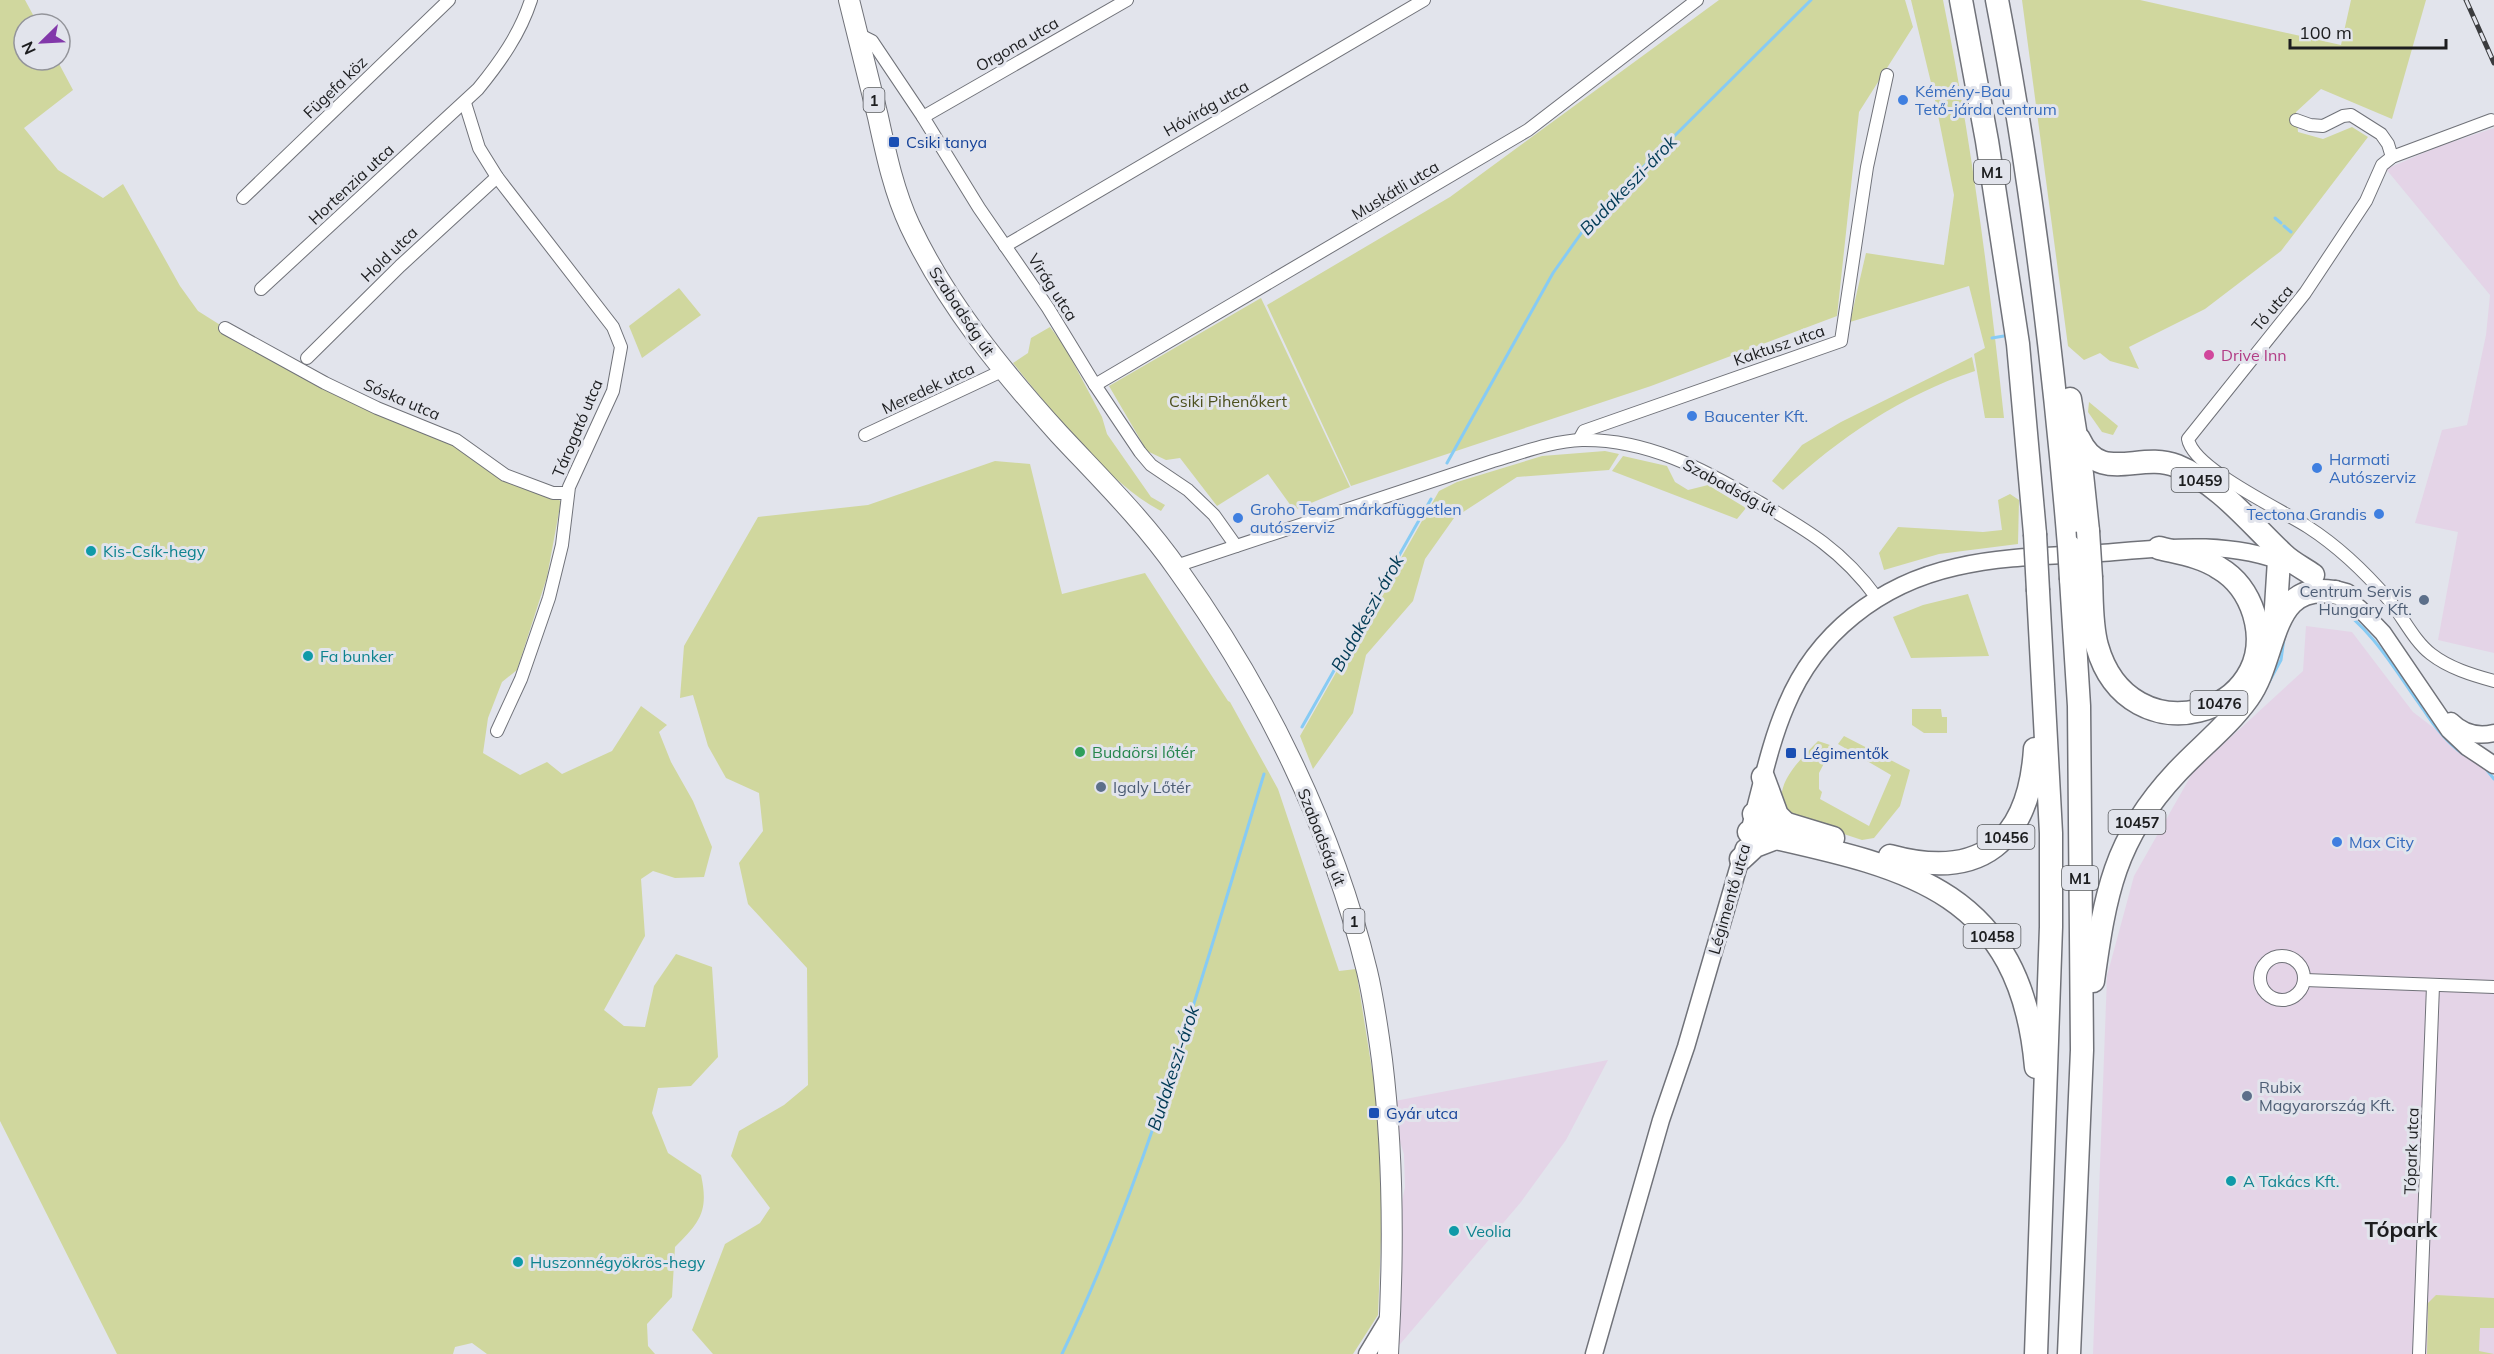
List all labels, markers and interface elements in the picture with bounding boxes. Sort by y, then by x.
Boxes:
north arrow [12,12,72,72]
street label: Orgona utca [972,12,1062,76]
scale bar [2290,12,2446,50]
text: 100 m [2299,21,2352,44]
text: N [17,39,40,58]
street label: Fügefa köz [299,52,371,122]
street label: Hóvirág utca [1160,76,1252,140]
place label: Kémény-Bau Tető-járda centrum [1915,81,2057,119]
road number: 1 [864,88,884,112]
marker: Kémény-Bau Tető-járda centrum [1896,93,1910,107]
water label: Budakeszi-árok [1575,130,1682,240]
place label: Csiki tanya [906,132,987,152]
marker: Csiki tanya [887,135,901,149]
street label: Hortenzia utca [304,139,398,229]
street label: Muskátli utca [1348,156,1442,224]
road number: M1 [1974,160,2010,184]
street label: Hold utca [356,222,422,286]
street label: Virág utca [1024,250,1082,324]
street label: Szabadság út [925,263,999,360]
street label: Tó utca [2247,281,2297,335]
street label: Kaktusz utca [1731,320,1827,370]
place label: Drive Inn [2221,345,2287,365]
marker: Drive Inn [2202,348,2216,362]
street label: Meredek utca [879,358,977,418]
street label: Sóska utca [361,374,443,424]
street label: Tárogató utca [547,376,607,480]
park label: Csiki Pihenőkert [1169,391,1287,411]
place label: Baucenter Kft. [1704,406,1808,426]
marker: Baucenter Kft. [1685,409,1699,423]
place label: Harmati Autószerviz [2329,449,2416,487]
street label: Szabadság út [1680,454,1780,520]
marker: Harmati Autószerviz [2310,461,2324,475]
road number: 10459 [2172,468,2228,492]
place label: Groho Team márkafüggetlen autószerviz [1250,499,1462,537]
place label: Tectona Grandis [2246,504,2367,524]
marker: Tectona Grandis [2372,507,2386,521]
marker: Groho Team márkafüggetlen autószerviz [1231,511,1245,525]
place label: Kis-Csík-hegy [103,541,206,561]
marker: Kis-Csík-hegy [84,544,98,558]
water label: Budakeszi-árok [1325,550,1409,675]
place label: Centrum Servis Hungary Kft. [2299,581,2412,619]
marker: Centrum Servis Hungary Kft. [2417,593,2431,607]
place label: Fa bunker [320,646,393,666]
marker: Fa bunker [301,649,315,663]
road number: 10476 [2190,691,2248,715]
place label: Budaörsi lőtér [1092,742,1195,762]
place label: Légimentők [1803,743,1890,763]
marker: Budaörsi lőtér [1073,745,1087,759]
marker: Légimentők [1784,746,1798,760]
place label: Igaly Lőtér [1113,777,1191,797]
marker: Igaly Lőtér [1094,780,1108,794]
street label: Szabadság út [1293,786,1351,889]
road number: 10457 [2108,810,2166,834]
road number: 10456 [1978,825,2034,849]
place label: Max City [2349,832,2415,852]
marker: Max City [2330,835,2344,849]
street label: Légimentő utca [1704,841,1754,957]
road number: M1 [2062,866,2098,890]
road number: 1 [1344,909,1364,933]
road number: 10458 [1964,924,2020,948]
water label: Budakeszi-árok [1142,1002,1204,1133]
place label: Rubix Magyarország Kft. [2259,1077,2395,1115]
marker: Rubix Magyarország Kft. [2240,1089,2254,1103]
place label: Gyár utca [1386,1103,1458,1123]
marker: Gyár utca [1367,1106,1381,1120]
street label: Tópark utca [2399,1107,2423,1195]
place label: A Takács Kft. [2243,1171,2339,1191]
marker: A Takács Kft. [2224,1174,2238,1188]
district label: Tópark [2365,1215,2438,1243]
place label: Veolia [1466,1221,1511,1241]
marker: Veolia [1447,1224,1461,1238]
place label: Huszonnégyökrös-hegy [530,1252,706,1272]
marker: Huszonnégyökrös-hegy [511,1255,525,1269]

